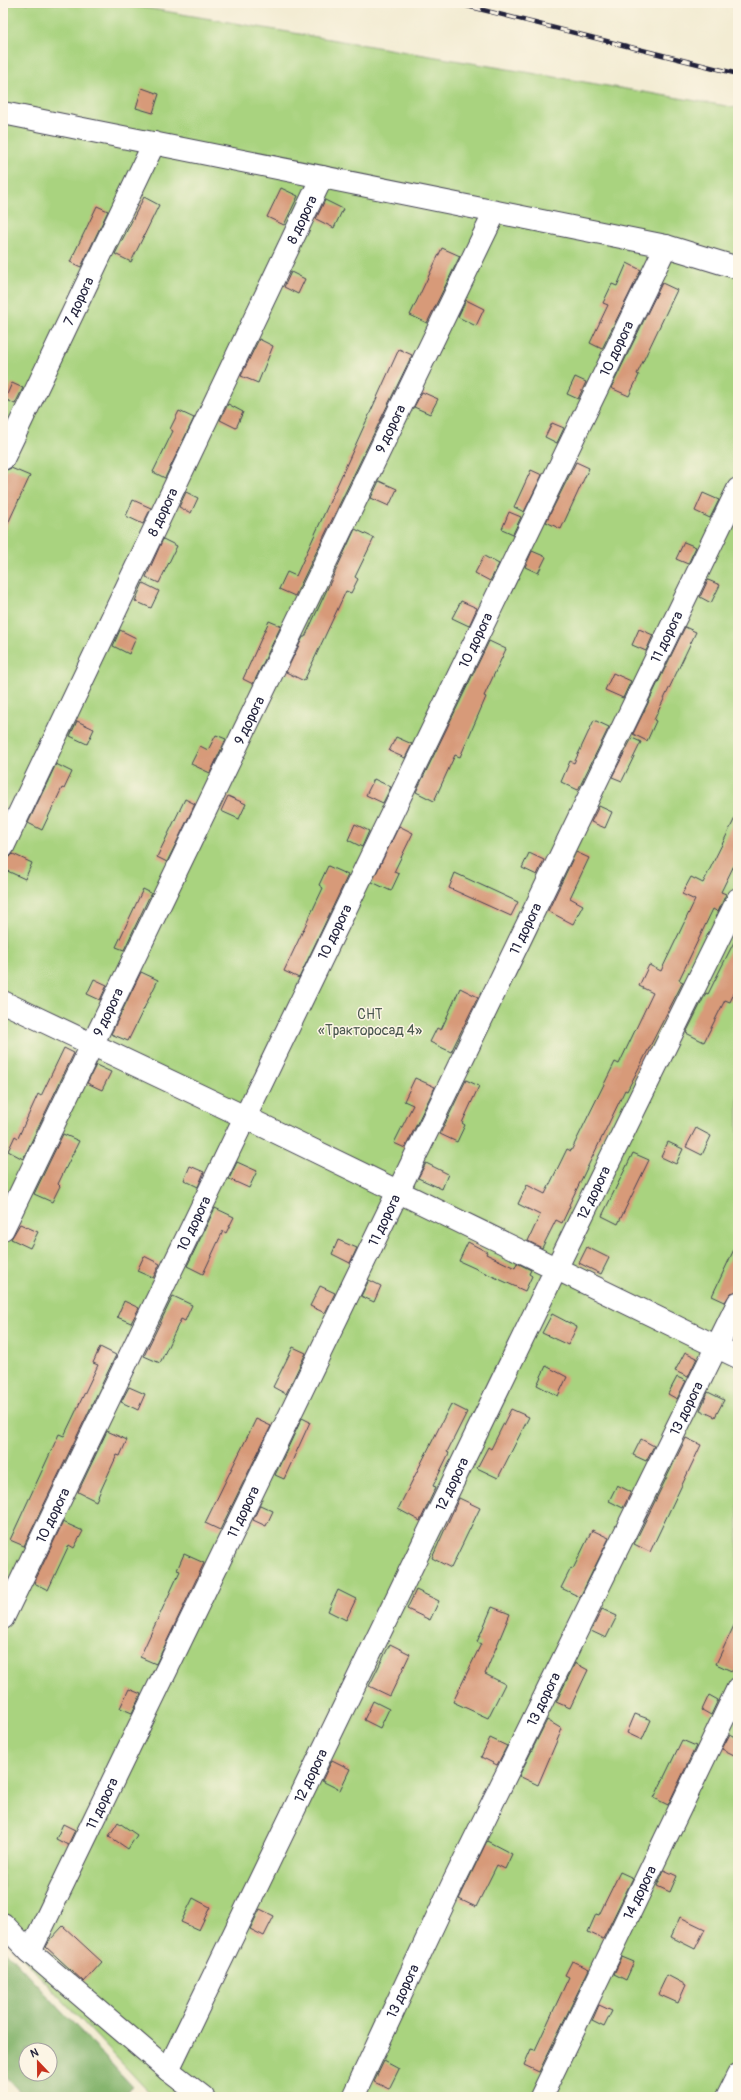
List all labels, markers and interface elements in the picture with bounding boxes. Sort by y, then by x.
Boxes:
street label: 8 дорога [283,193,321,247]
street label: 7 дорога [60,274,98,328]
street label: 10 дорога [596,318,638,379]
street label: 9 дорога [372,402,409,456]
street label: 8 дорога [144,485,182,539]
street label: 11 дорога [647,608,687,666]
street label: 10 дорога [455,610,497,671]
street label: 9 дорога [231,694,268,748]
street label: 11 дорога [506,900,545,957]
street label: 10 дорога [314,902,356,963]
street label: 9 дорога [90,985,127,1039]
park label: СНТ «Тракторосад 4» [318,1006,422,1039]
street label: 12 дорога [574,1163,614,1223]
street label: 11 дорога [365,1192,404,1249]
street label: 10 дорога [173,1193,215,1254]
street label: 13 дорога [666,1379,707,1438]
street label: 12 дорога [432,1455,472,1514]
street label: 11 дорога [224,1483,263,1541]
street label: 10 дорога [32,1485,74,1546]
street label: 13 дорога [523,1670,564,1729]
street label: 12 дорога [291,1746,331,1806]
street label: 11 дорога [83,1775,122,1832]
street label: 14 дорога [620,1863,660,1923]
street label: 13 дорога [383,1961,423,2021]
north arrow [18,2042,58,2082]
text: N [29,2046,41,2061]

